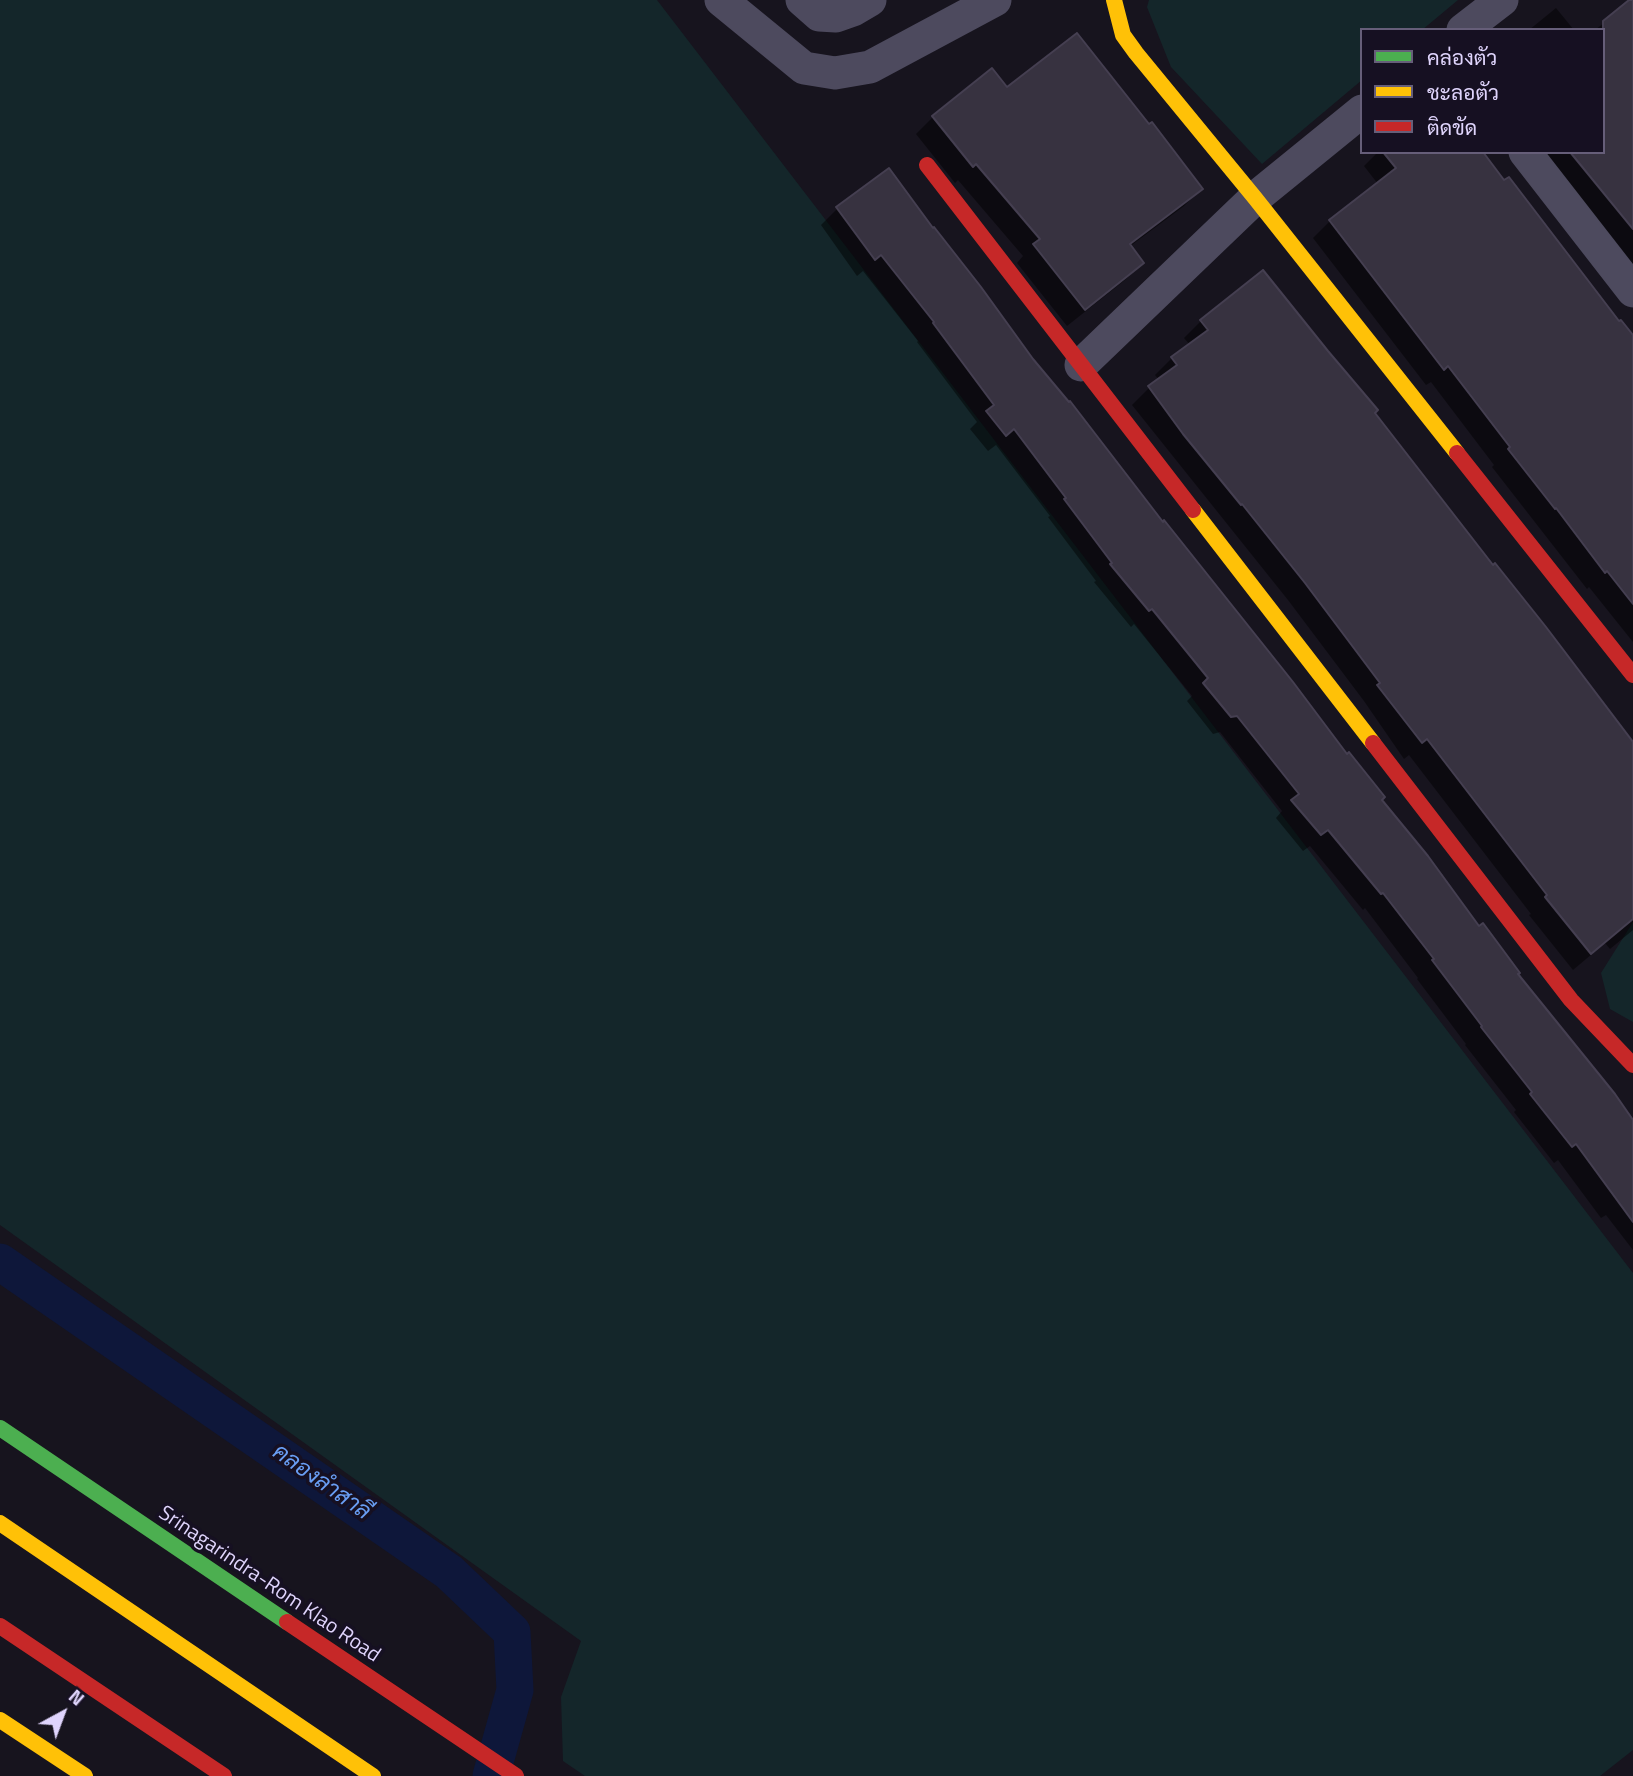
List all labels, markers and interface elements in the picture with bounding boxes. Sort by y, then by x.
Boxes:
legend [1360,28,1605,154]
text: คล่องตัว [1427,41,1497,73]
text: ชะลอตัว [1427,76,1499,108]
text: ติดขัด [1427,111,1477,143]
water label: คลองลำสาลี [267,1439,375,1527]
street label: Srinagarindra-Rom Klao Road [153,1501,385,1669]
north arrow [28,1678,98,1748]
text: N [63,1682,92,1712]

